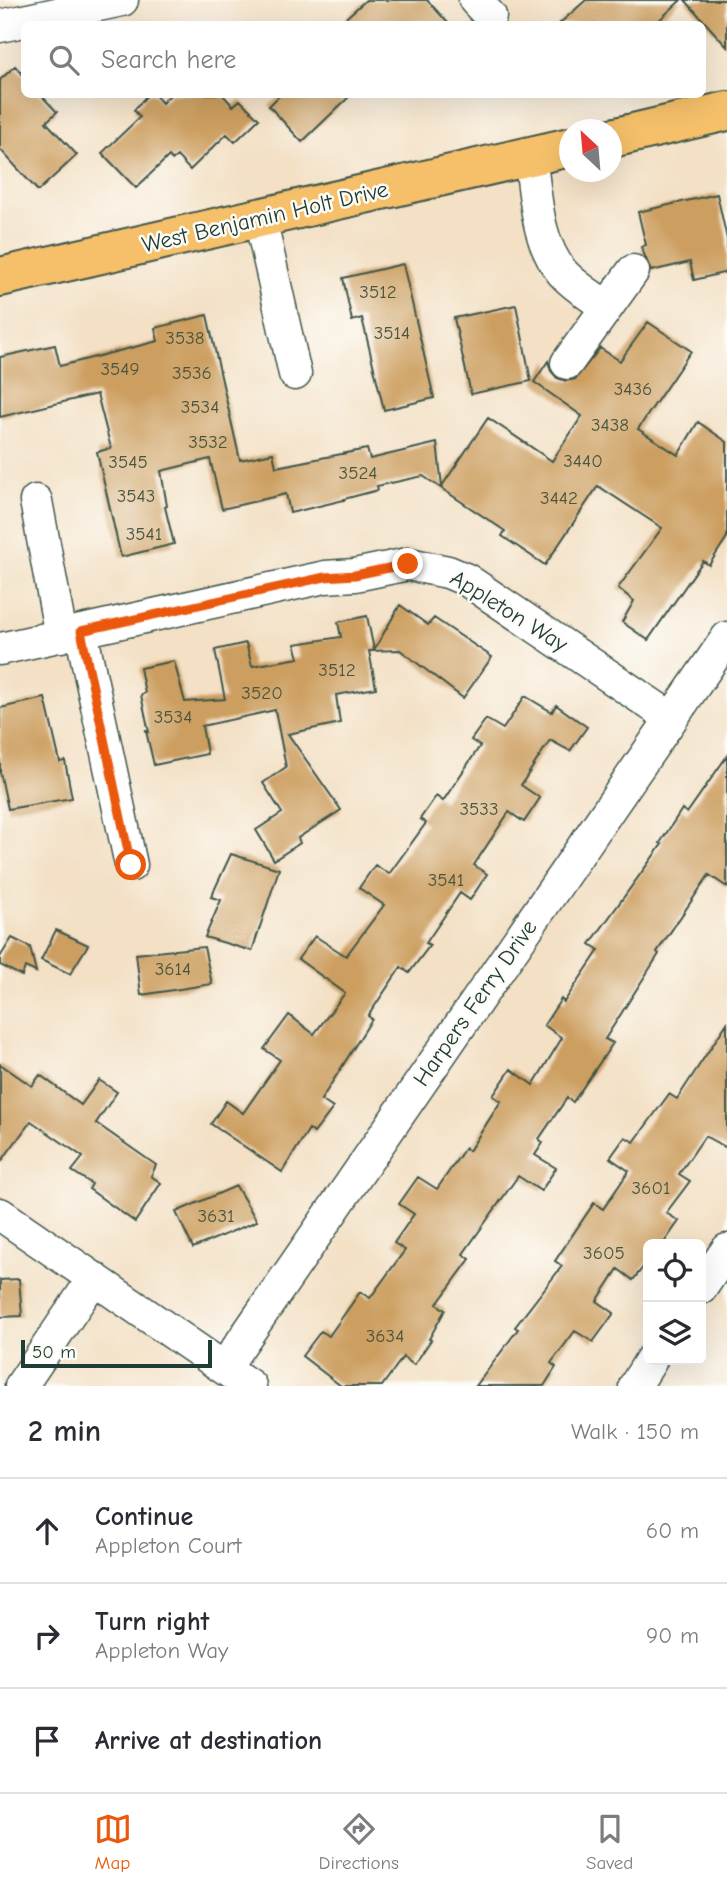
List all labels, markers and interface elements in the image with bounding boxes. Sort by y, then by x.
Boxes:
search box [21,21,706,98]
icon: search [45,41,83,79]
text: Search here [101,45,236,75]
north arrow [559,119,622,182]
street label: West Benjamin Holt Drive [139,176,391,258]
house number: 3512 [359,281,397,303]
house number: 3514 [374,322,410,344]
house number: 3538 [165,327,205,349]
house number: 3549 [100,358,140,380]
house number: 3536 [172,362,212,384]
house number: 3436 [614,378,652,400]
house number: 3534 [181,396,219,418]
house number: 3438 [591,414,629,436]
house number: 3532 [188,431,228,453]
house number: 3440 [563,450,603,472]
house number: 3545 [108,451,148,473]
house number: 3524 [339,462,377,484]
house number: 3543 [117,485,155,507]
house number: 3442 [540,487,578,509]
house number: 3541 [126,523,162,545]
route end [392,548,423,579]
street label: Appleton Way [445,564,573,658]
house number: 3512 [318,659,356,681]
house number: 3520 [241,682,283,704]
house number: 3534 [154,706,192,728]
house number: 3533 [459,798,499,820]
route start [115,849,146,880]
house number: 3541 [428,869,464,891]
street label: Harpers Ferry Drive [407,915,543,1091]
house number: 3614 [155,958,191,980]
house number: 3601 [631,1177,671,1199]
house number: 3631 [197,1205,235,1227]
map controls [643,1239,706,1365]
button: locate [643,1239,706,1302]
house number: 3605 [583,1242,625,1264]
button: layers [643,1302,706,1365]
house number: 3634 [366,1325,404,1347]
scale bar [21,1337,212,1369]
text: 50 m [32,1341,76,1363]
text: 2 min [28,1414,101,1449]
text: Walk · 150 m [571,1418,699,1445]
text: Continue [95,1502,193,1532]
icon: ahead [28,1512,66,1550]
text: 60 m [646,1517,699,1544]
text: Appleton Court [95,1532,242,1559]
text: Turn right [95,1607,209,1637]
icon: right [28,1617,66,1655]
text: 90 m [646,1622,699,1649]
text: Appleton Way [95,1637,228,1664]
icon: arrive [28,1722,66,1760]
text: Arrive at destination [95,1726,322,1756]
tab: Map [94,1810,132,1874]
tab: Directions [319,1810,399,1874]
tab: Saved [586,1810,633,1874]

